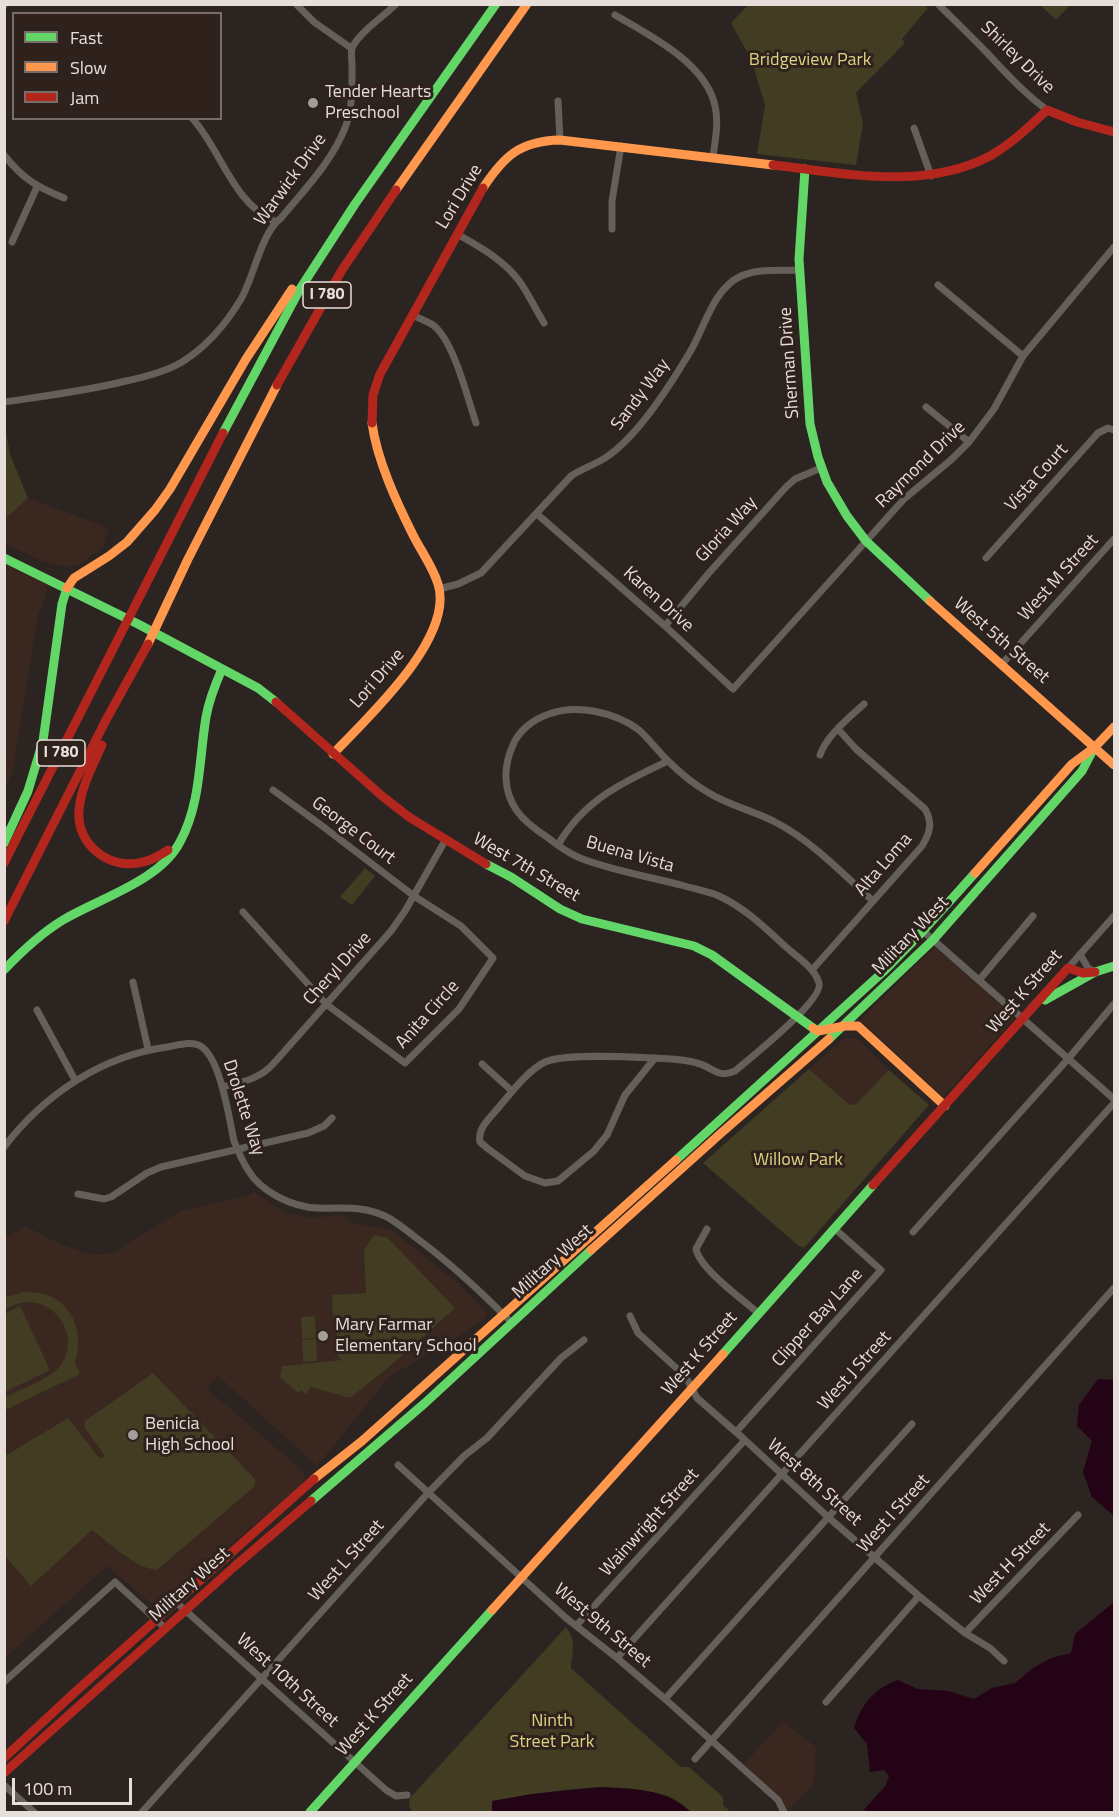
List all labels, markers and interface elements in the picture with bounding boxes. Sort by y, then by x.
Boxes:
legend [12,12,222,120]
street label: Shirley Drive [975,17,1059,99]
text: Fast [70,24,103,51]
park label: Bridgeview Park [749,50,871,72]
text: Slow [70,54,107,81]
place label: Tender Hearts Preschool [325,82,431,124]
text: Jam [70,84,99,111]
marker: Tender Hearts Preschool [306,96,320,110]
street label: Warwick Drive [250,130,332,230]
street label: Lori Drive [432,161,488,233]
road number: I 780 [303,282,351,308]
street label: Sherman Drive [775,306,805,420]
street label: Sandy Way [607,355,675,435]
street label: Raymond Drive [872,417,970,513]
street label: Vista Court [1001,440,1073,516]
street label: Gloria Way [692,493,762,567]
street label: West M Street [1015,530,1103,626]
street label: Karen Drive [618,563,698,637]
street label: West 5th Street [949,594,1053,688]
street label: Lori Drive [346,645,410,713]
road number: I 780 [37,740,85,766]
street label: George Court [307,792,399,870]
street label: West 7th Street [469,829,583,907]
street label: Alta Loma [851,829,917,901]
street label: Buena Vista [584,832,676,878]
street label: Military West [868,892,954,980]
street label: Cheryl Drive [300,928,376,1010]
street label: West K Street [983,946,1067,1038]
street label: Anita Circle [392,976,464,1054]
street label: Drolette Way [217,1057,269,1159]
park label: Willow Park [753,1150,843,1172]
street label: Military West [508,1220,598,1304]
street label: Clipper Bay Lane [768,1264,868,1372]
street label: West K Street [658,1308,742,1400]
place label: Mary Farmar Elementary School [335,1315,477,1358]
street label: West J Street [814,1327,896,1415]
marker: Mary Farmar Elementary School [316,1329,330,1343]
place label: Benicia High School [145,1414,234,1456]
marker: Benicia High School [126,1428,140,1442]
street label: West 8th Street [762,1435,866,1531]
street label: Wainwright Street [596,1465,704,1581]
street label: West I Street [853,1470,935,1558]
street label: West L Street [305,1516,389,1606]
street label: West H Street [966,1518,1056,1610]
street label: Military West [145,1543,235,1627]
street label: West 9th Street [549,1579,655,1673]
street label: West 10th Street [232,1630,342,1732]
street label: West K Street [332,1669,418,1761]
park label: Ninth Street Park [510,1711,594,1754]
scale bar [15,1766,135,1804]
text: 100 m [23,1775,72,1802]

